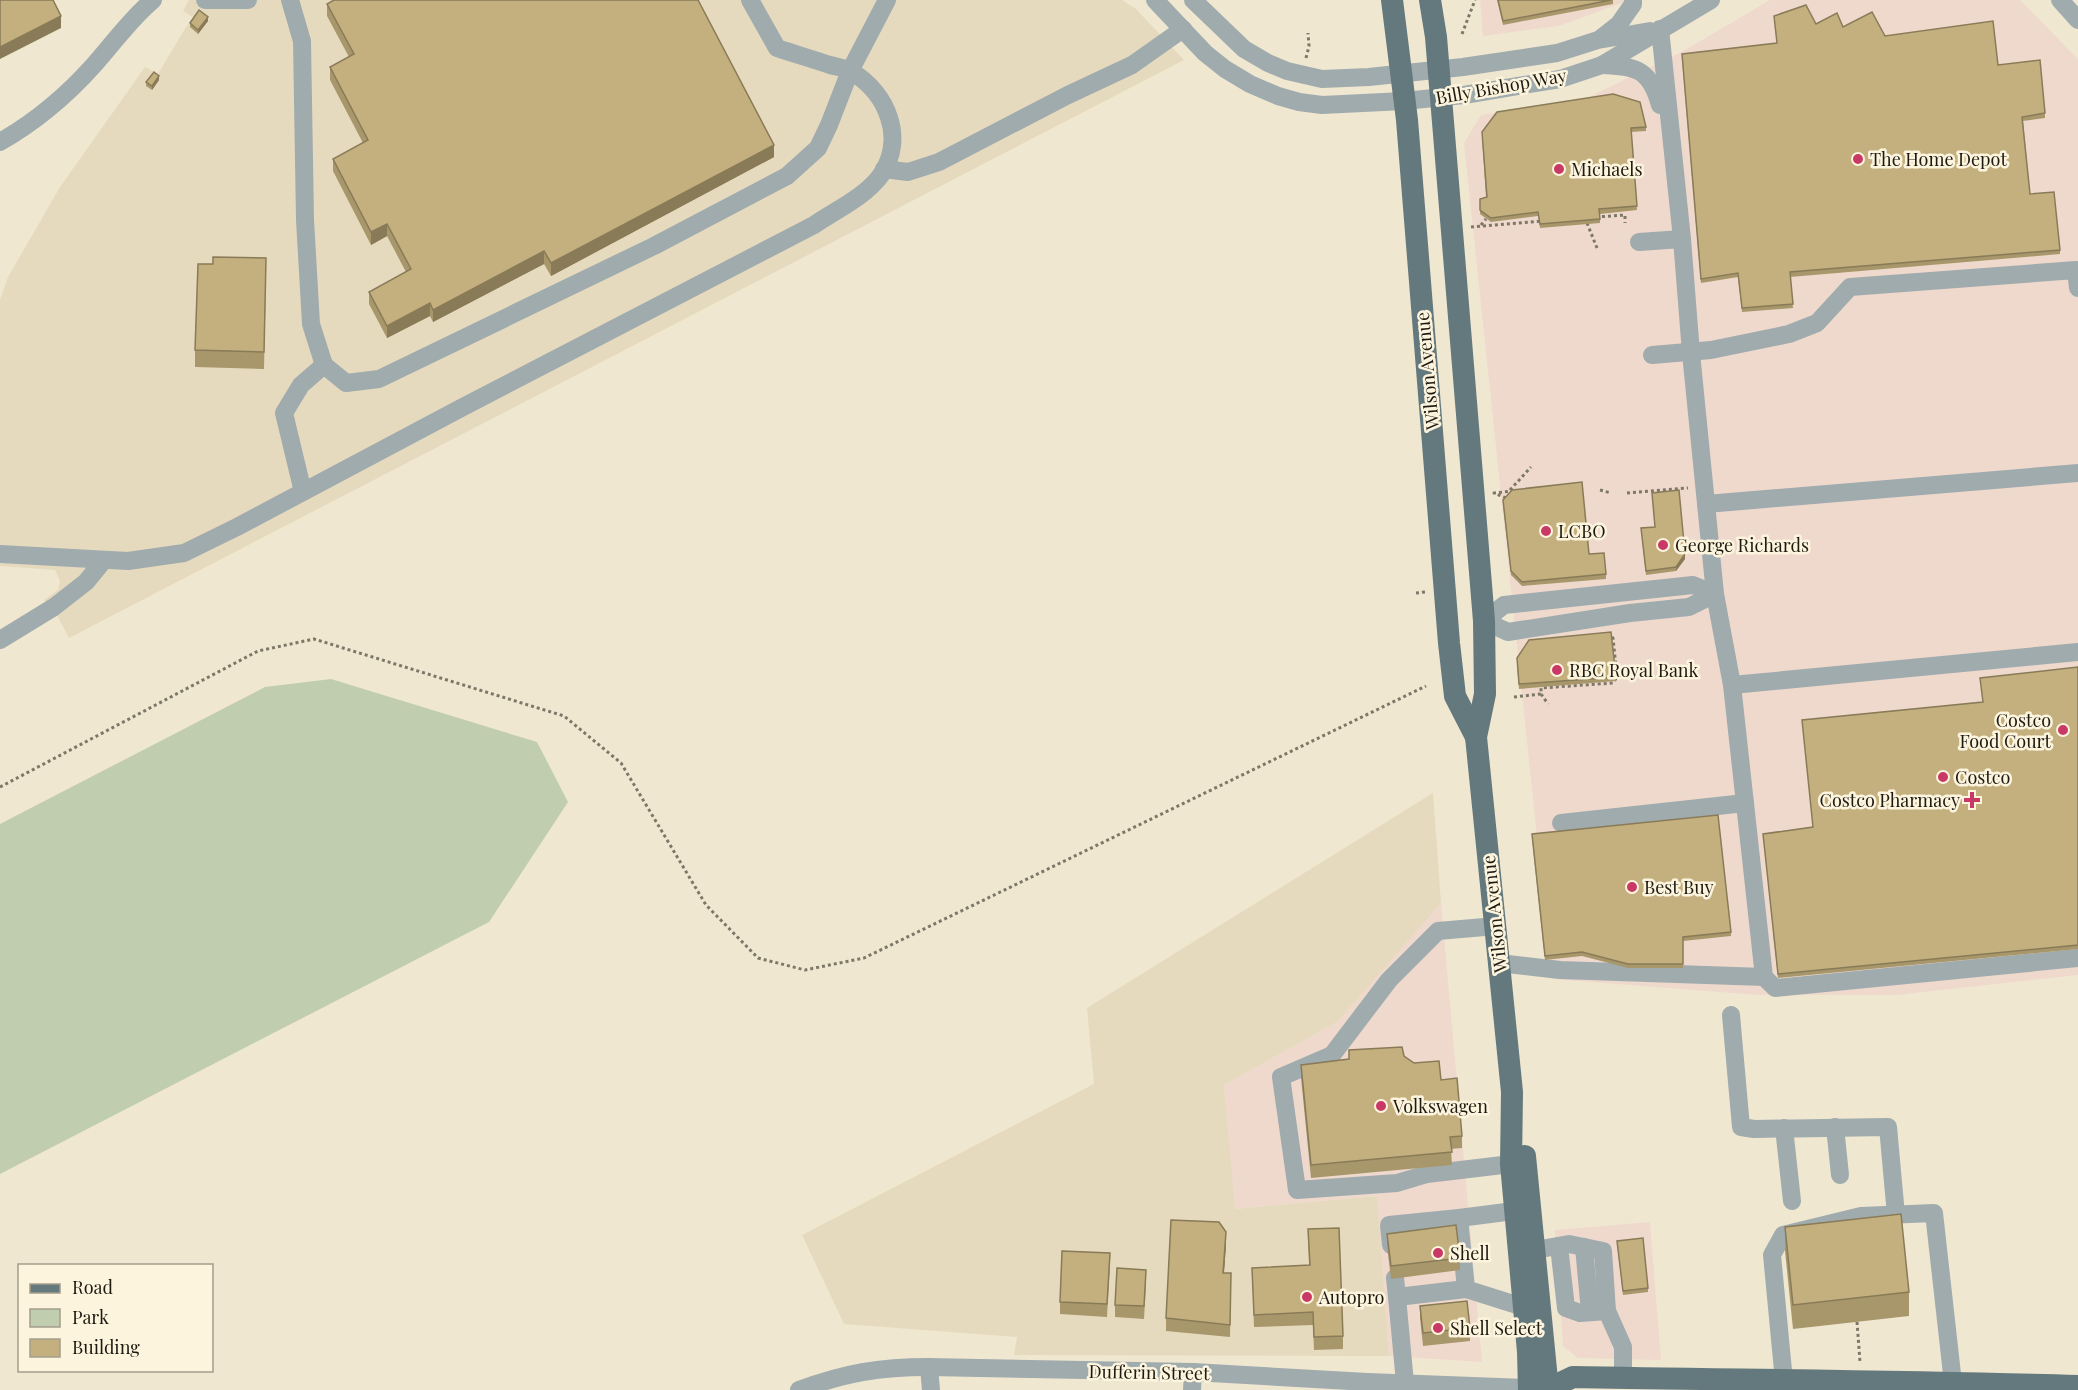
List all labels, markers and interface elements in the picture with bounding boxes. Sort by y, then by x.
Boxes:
street label: Billy Bishop Way [1434,63,1568,109]
place label: The Home Depot [1870,147,2007,171]
marker: The Home Depot [1851,152,1865,166]
place label: Michaels [1571,157,1643,181]
marker: Michaels [1552,162,1566,176]
street label: Wilson Avenue [1410,311,1444,432]
place label: LCBO [1558,519,1606,543]
marker: LCBO [1539,524,1553,538]
place label: George Richards [1675,533,1809,557]
marker: George Richards [1656,538,1670,552]
place label: RBC Royal Bank [1569,658,1699,682]
marker: RBC Royal Bank [1550,663,1564,677]
place label: Costco Food Court [1959,708,2052,753]
marker: Costco Food Court [2056,723,2070,737]
place label: Costco [1955,765,2010,789]
marker: Costco [1936,770,1950,784]
place label: Costco Pharmacy [1820,788,1960,812]
marker: Costco Pharmacy [1965,793,1979,807]
street label: Wilson Avenue [1476,854,1512,975]
place label: Best Buy [1644,875,1714,899]
marker: Best Buy [1625,880,1639,894]
place label: Volkswagen [1392,1094,1488,1118]
marker: Volkswagen [1374,1099,1388,1113]
place label: Shell [1450,1241,1490,1265]
marker: Shell [1431,1246,1445,1260]
legend [18,1264,213,1372]
text: Road [72,1275,113,1299]
place label: Autopro [1318,1285,1385,1309]
marker: Autopro [1300,1290,1314,1304]
text: Park [72,1305,109,1329]
place label: Shell Select [1450,1316,1543,1340]
marker: Shell Select [1431,1321,1445,1335]
text: Building [72,1335,140,1359]
street label: Dufferin Street [1088,1359,1210,1385]

